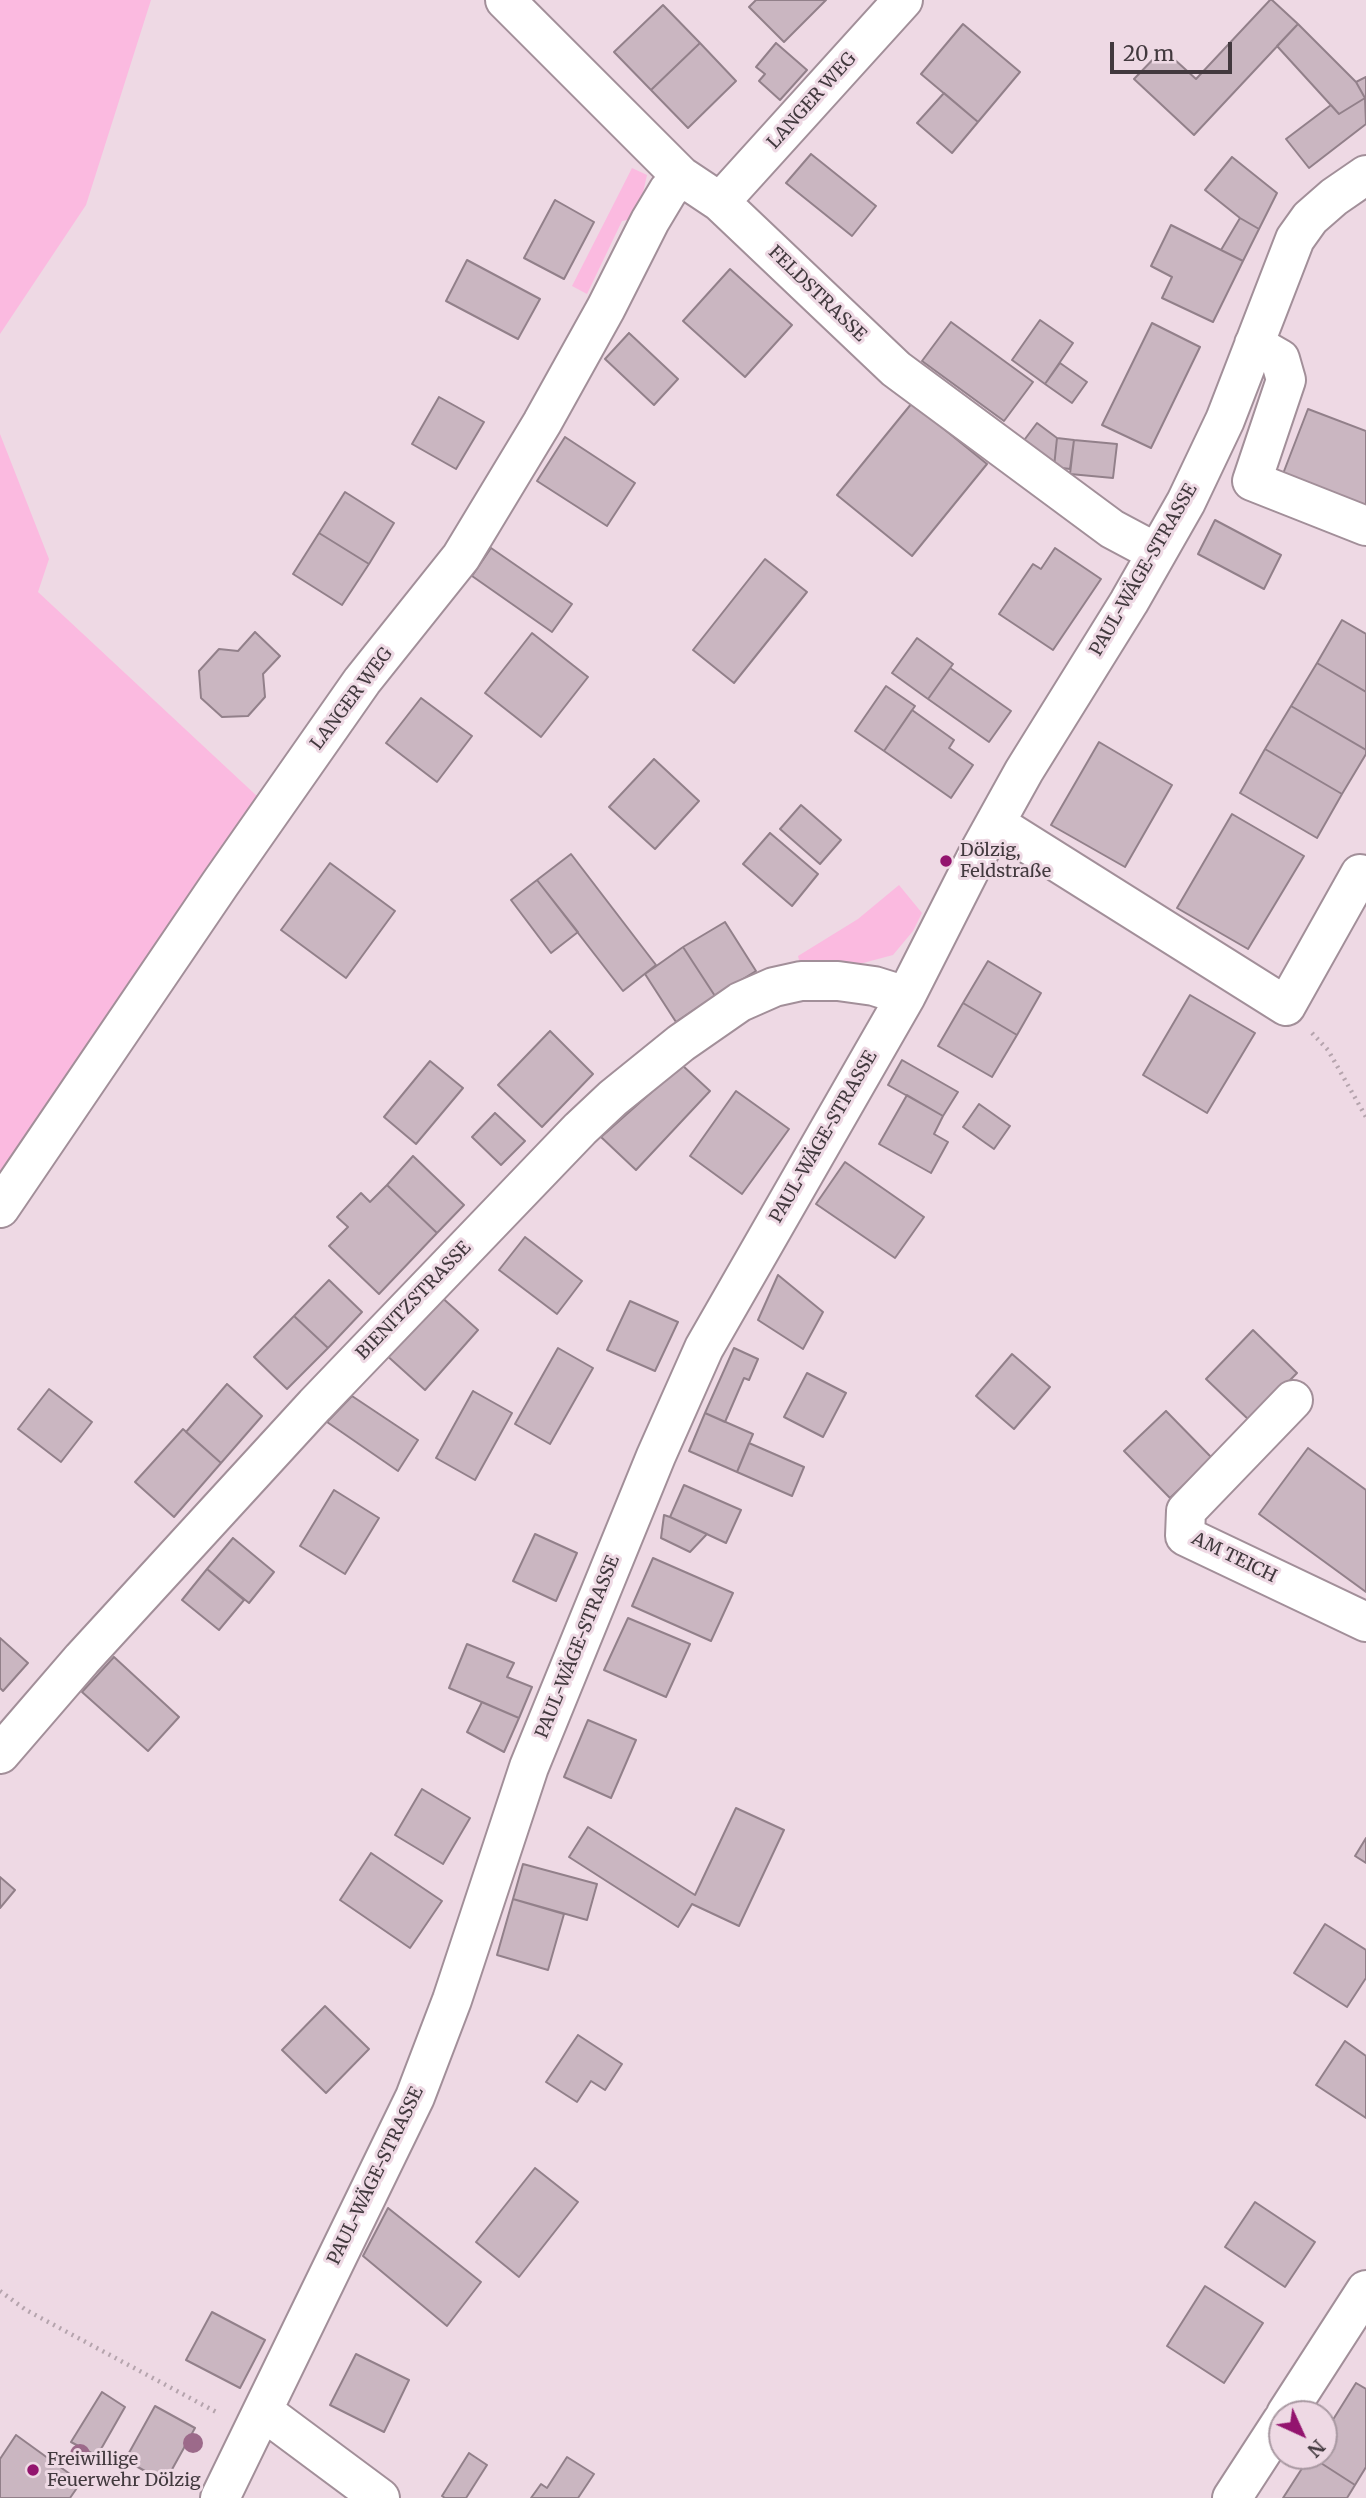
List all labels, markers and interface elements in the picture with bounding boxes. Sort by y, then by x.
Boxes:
scale bar [1114,28,1236,72]
text: 20 m [1123,40,1174,67]
street label: LANGER WEG [763,48,861,154]
street label: FELDSTRASSE [763,242,871,346]
street label: PAUL-WÄGE-STRASSE [1086,480,1202,660]
street label: LANGER WEG [307,644,397,754]
place label: Dölzig, Feldstraße [960,840,1051,882]
marker: Dölzig, Feldstraße [938,853,954,869]
street label: PAUL-WÄGE-STRASSE [766,1047,882,1227]
street label: BIENITZSTRASSE [352,1237,476,1365]
street label: AM TEICH [1188,1528,1280,1588]
street label: PAUL-WÄGE-STRASSE [531,1552,625,1742]
street label: PAUL-WÄGE-STRASSE [324,2084,428,2268]
north arrow [1268,2400,1338,2470]
text: N [1303,2435,1330,2462]
place label: Freiwillige Feuerwehr Dölzig [47,2449,201,2492]
marker: Freiwillige Feuerwehr Dölzig [25,2462,41,2478]

